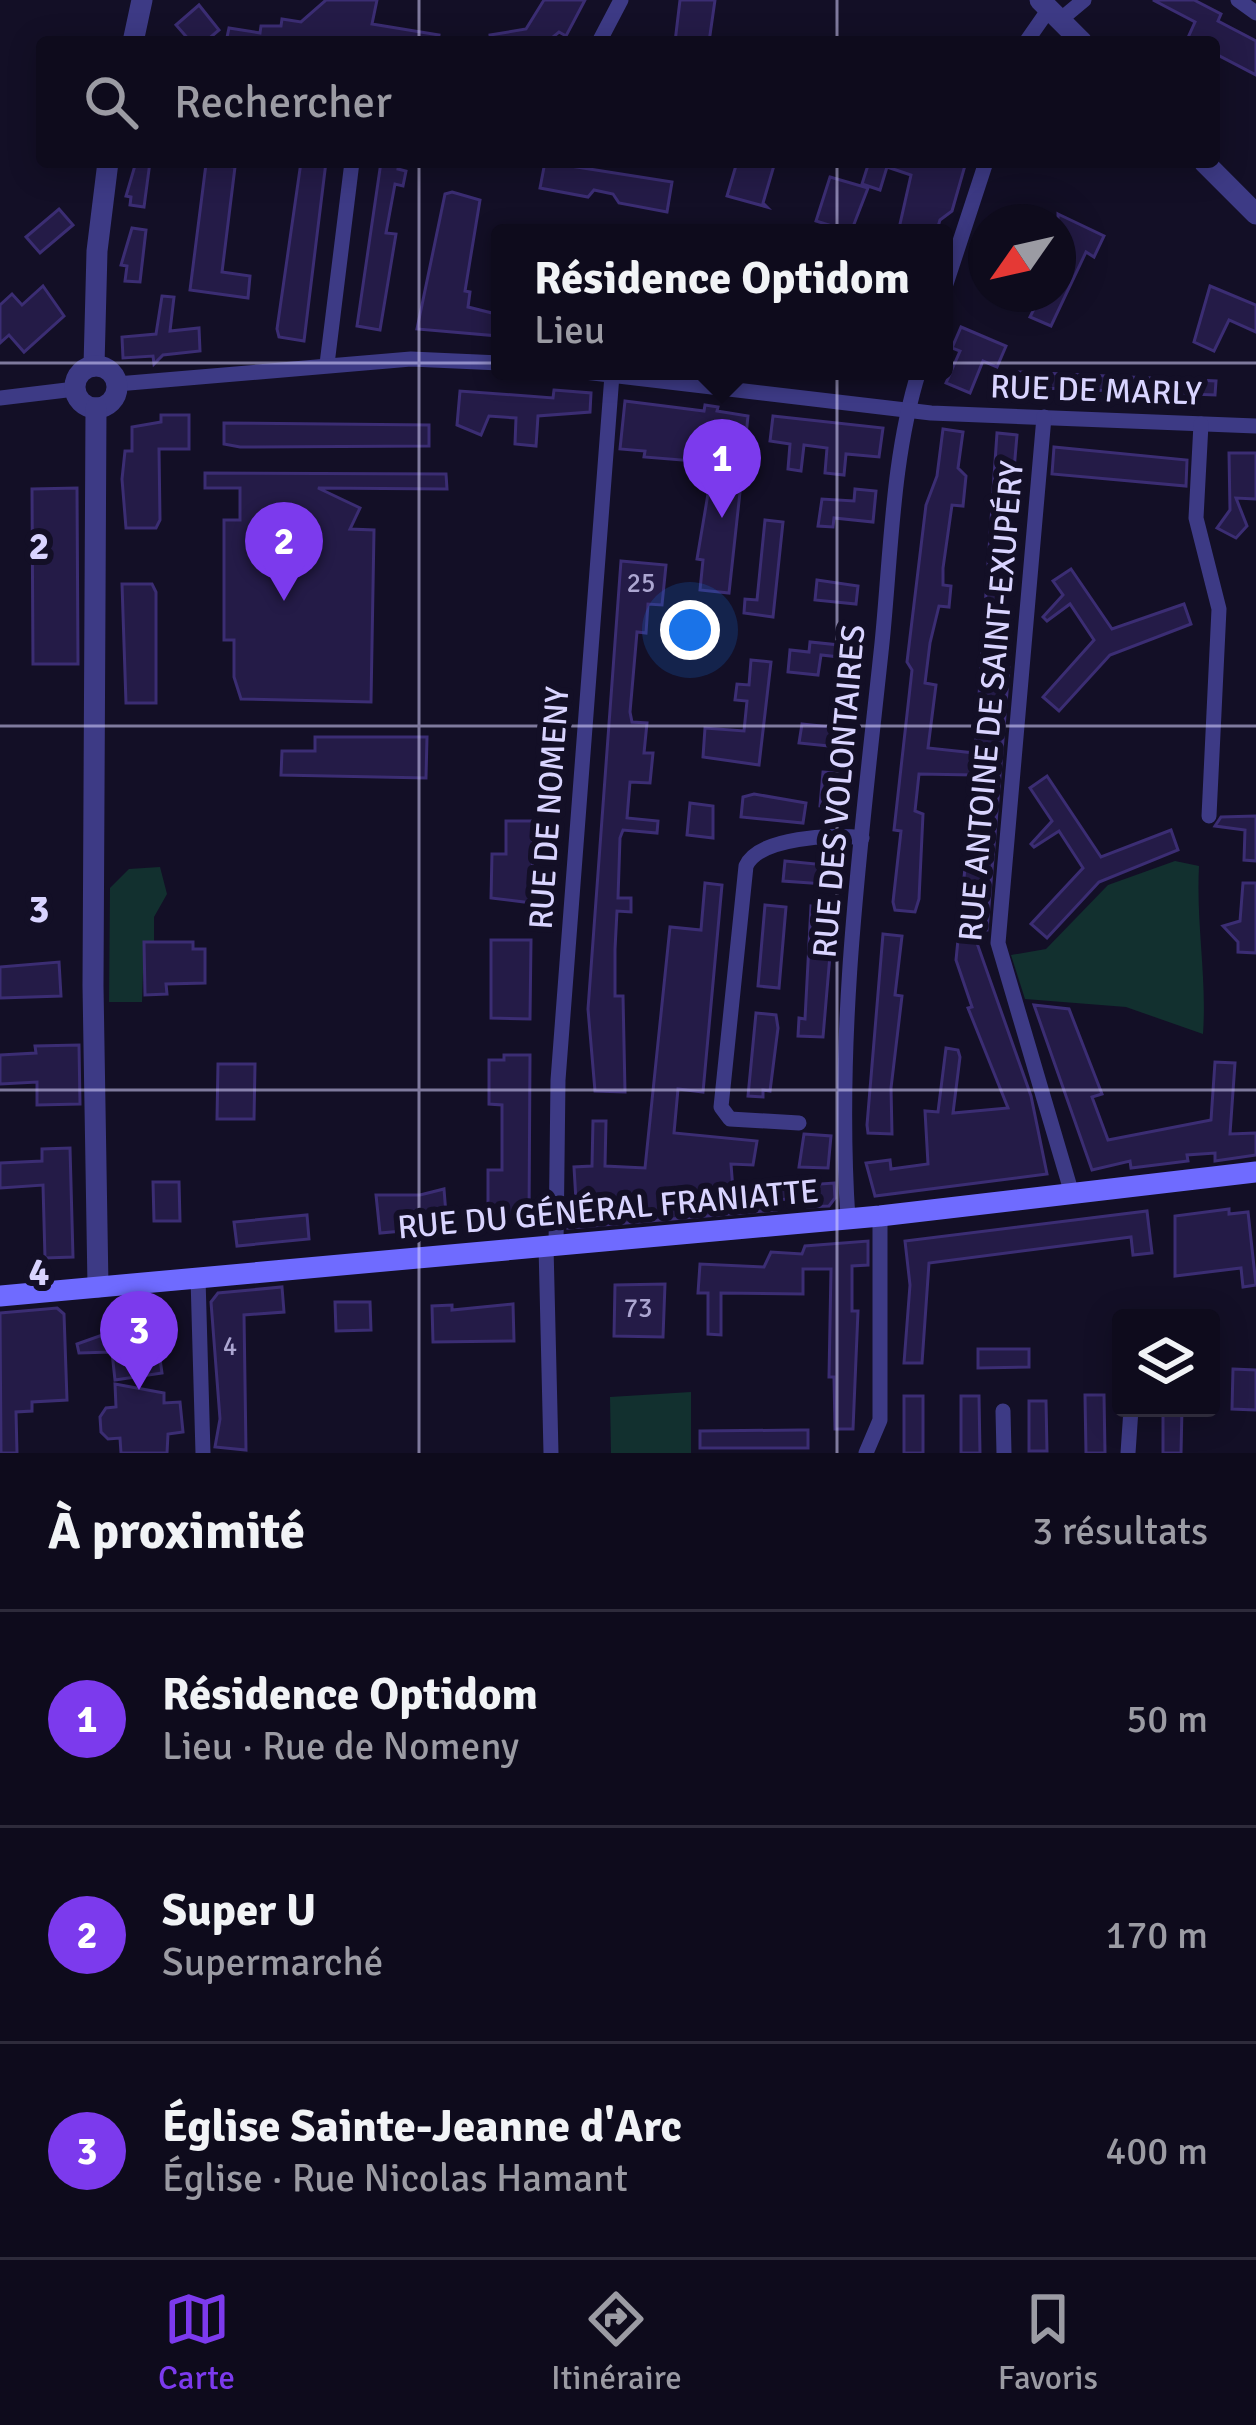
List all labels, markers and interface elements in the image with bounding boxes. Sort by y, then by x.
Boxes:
search box [36,36,1220,168]
icon: search [78,69,144,135]
text: Rechercher [174,75,392,130]
north arrow [968,204,1076,312]
popup [491,224,953,380]
text: Résidence Optidom [534,251,910,306]
text: Lieu [534,306,605,354]
street label: RUE DE MARLY [989,366,1203,415]
pin: 1 [683,419,761,518]
street label: RUE ANTOINE DE SAINT-EXUPÉRY [950,459,1033,943]
pin: 2 [245,502,323,601]
text: 2 [28,522,50,570]
house number: 25 [626,567,656,600]
your location [660,600,720,660]
street label: RUE DES VOLONTAIRES [804,623,874,960]
street label: RUE DE NOMENY [521,685,578,931]
text: 3 [28,885,50,933]
street label: RUE DU GÉNÉRAL FRANIATTE [396,1171,821,1248]
text: 4 [28,1248,50,1296]
pin: 3 [100,1291,178,1390]
house number: 73 [623,1292,653,1325]
map controls [1112,1309,1220,1417]
button: layers [1112,1309,1220,1417]
house number: 4 [223,1330,237,1363]
text: À proximité [48,1500,305,1563]
text: 3 résultats [1032,1507,1208,1555]
text: Résidence Optidom [162,1667,538,1722]
text: 1 [76,1695,98,1743]
text: 50 m [1126,1695,1208,1743]
text: Lieu · Rue de Nomeny [162,1722,519,1770]
text: Super U [162,1883,316,1938]
text: 2 [76,1911,98,1959]
text: 170 m [1105,1911,1208,1959]
text: Supermarché [162,1938,383,1986]
text: Église Sainte-Jeanne d'Arc [162,2099,682,2154]
text: 3 [76,2127,98,2175]
text: 400 m [1105,2127,1208,2175]
text: Église · Rue Nicolas Hamant [162,2154,628,2202]
tab: Carte [158,2286,235,2399]
tab: Itinéraire [551,2286,682,2399]
tab: Favoris [998,2286,1098,2399]

